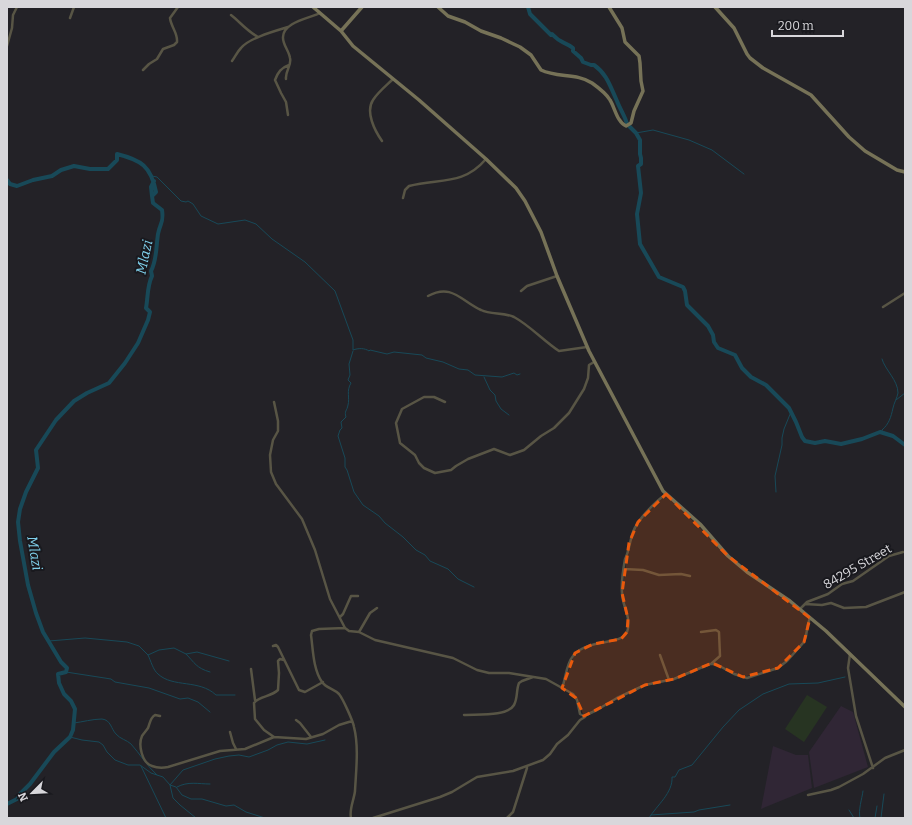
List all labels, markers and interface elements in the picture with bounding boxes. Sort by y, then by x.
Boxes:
scale bar [772,12,843,38]
text: 200 m [778,19,814,33]
water label: Mlazi [133,238,156,276]
water label: Mlazi [23,535,46,572]
street label: 84295 Street [820,541,894,592]
north arrow [12,773,52,813]
text: N [15,790,31,803]

